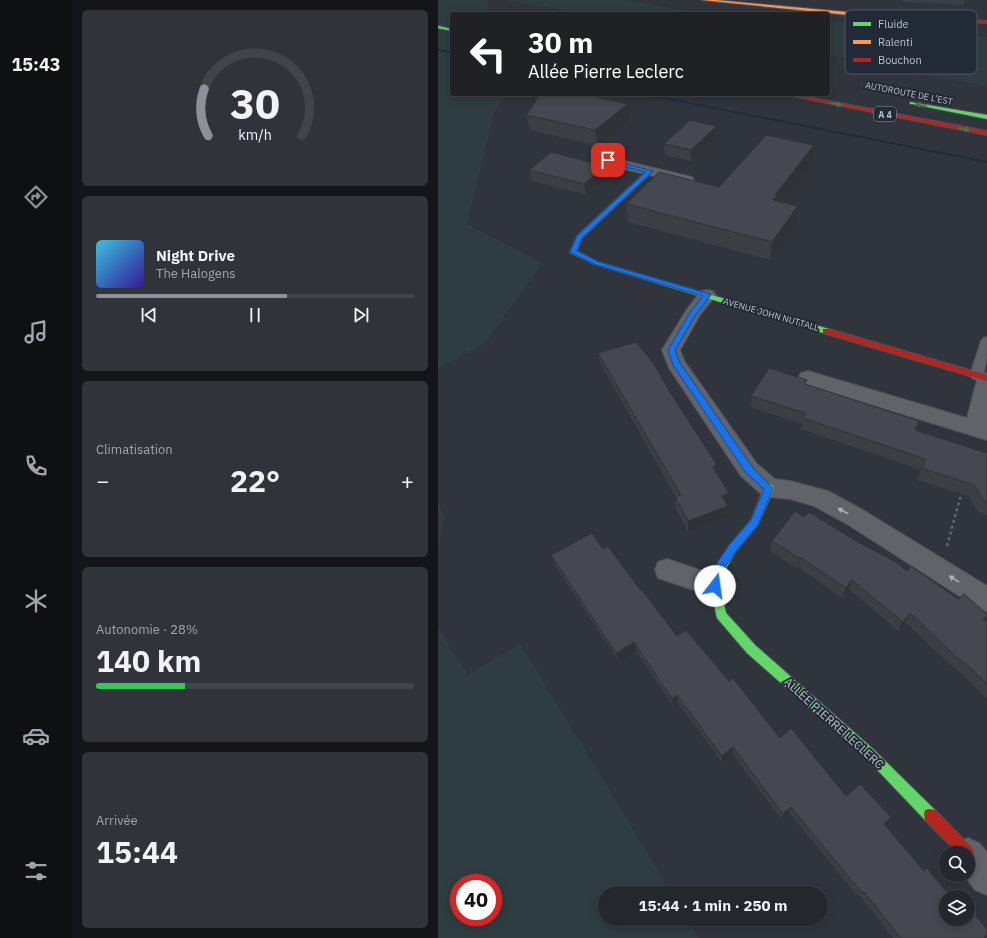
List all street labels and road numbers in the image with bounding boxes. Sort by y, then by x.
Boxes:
street label: AUTOROUTE DE L’EST [864,79,954,107]
road number: A 4 [874,107,896,121]
street label: AVENUE JOHN NUTTALL [722,295,821,333]
street label: ALLÉE PIERRE LECLERC [781,674,887,772]

